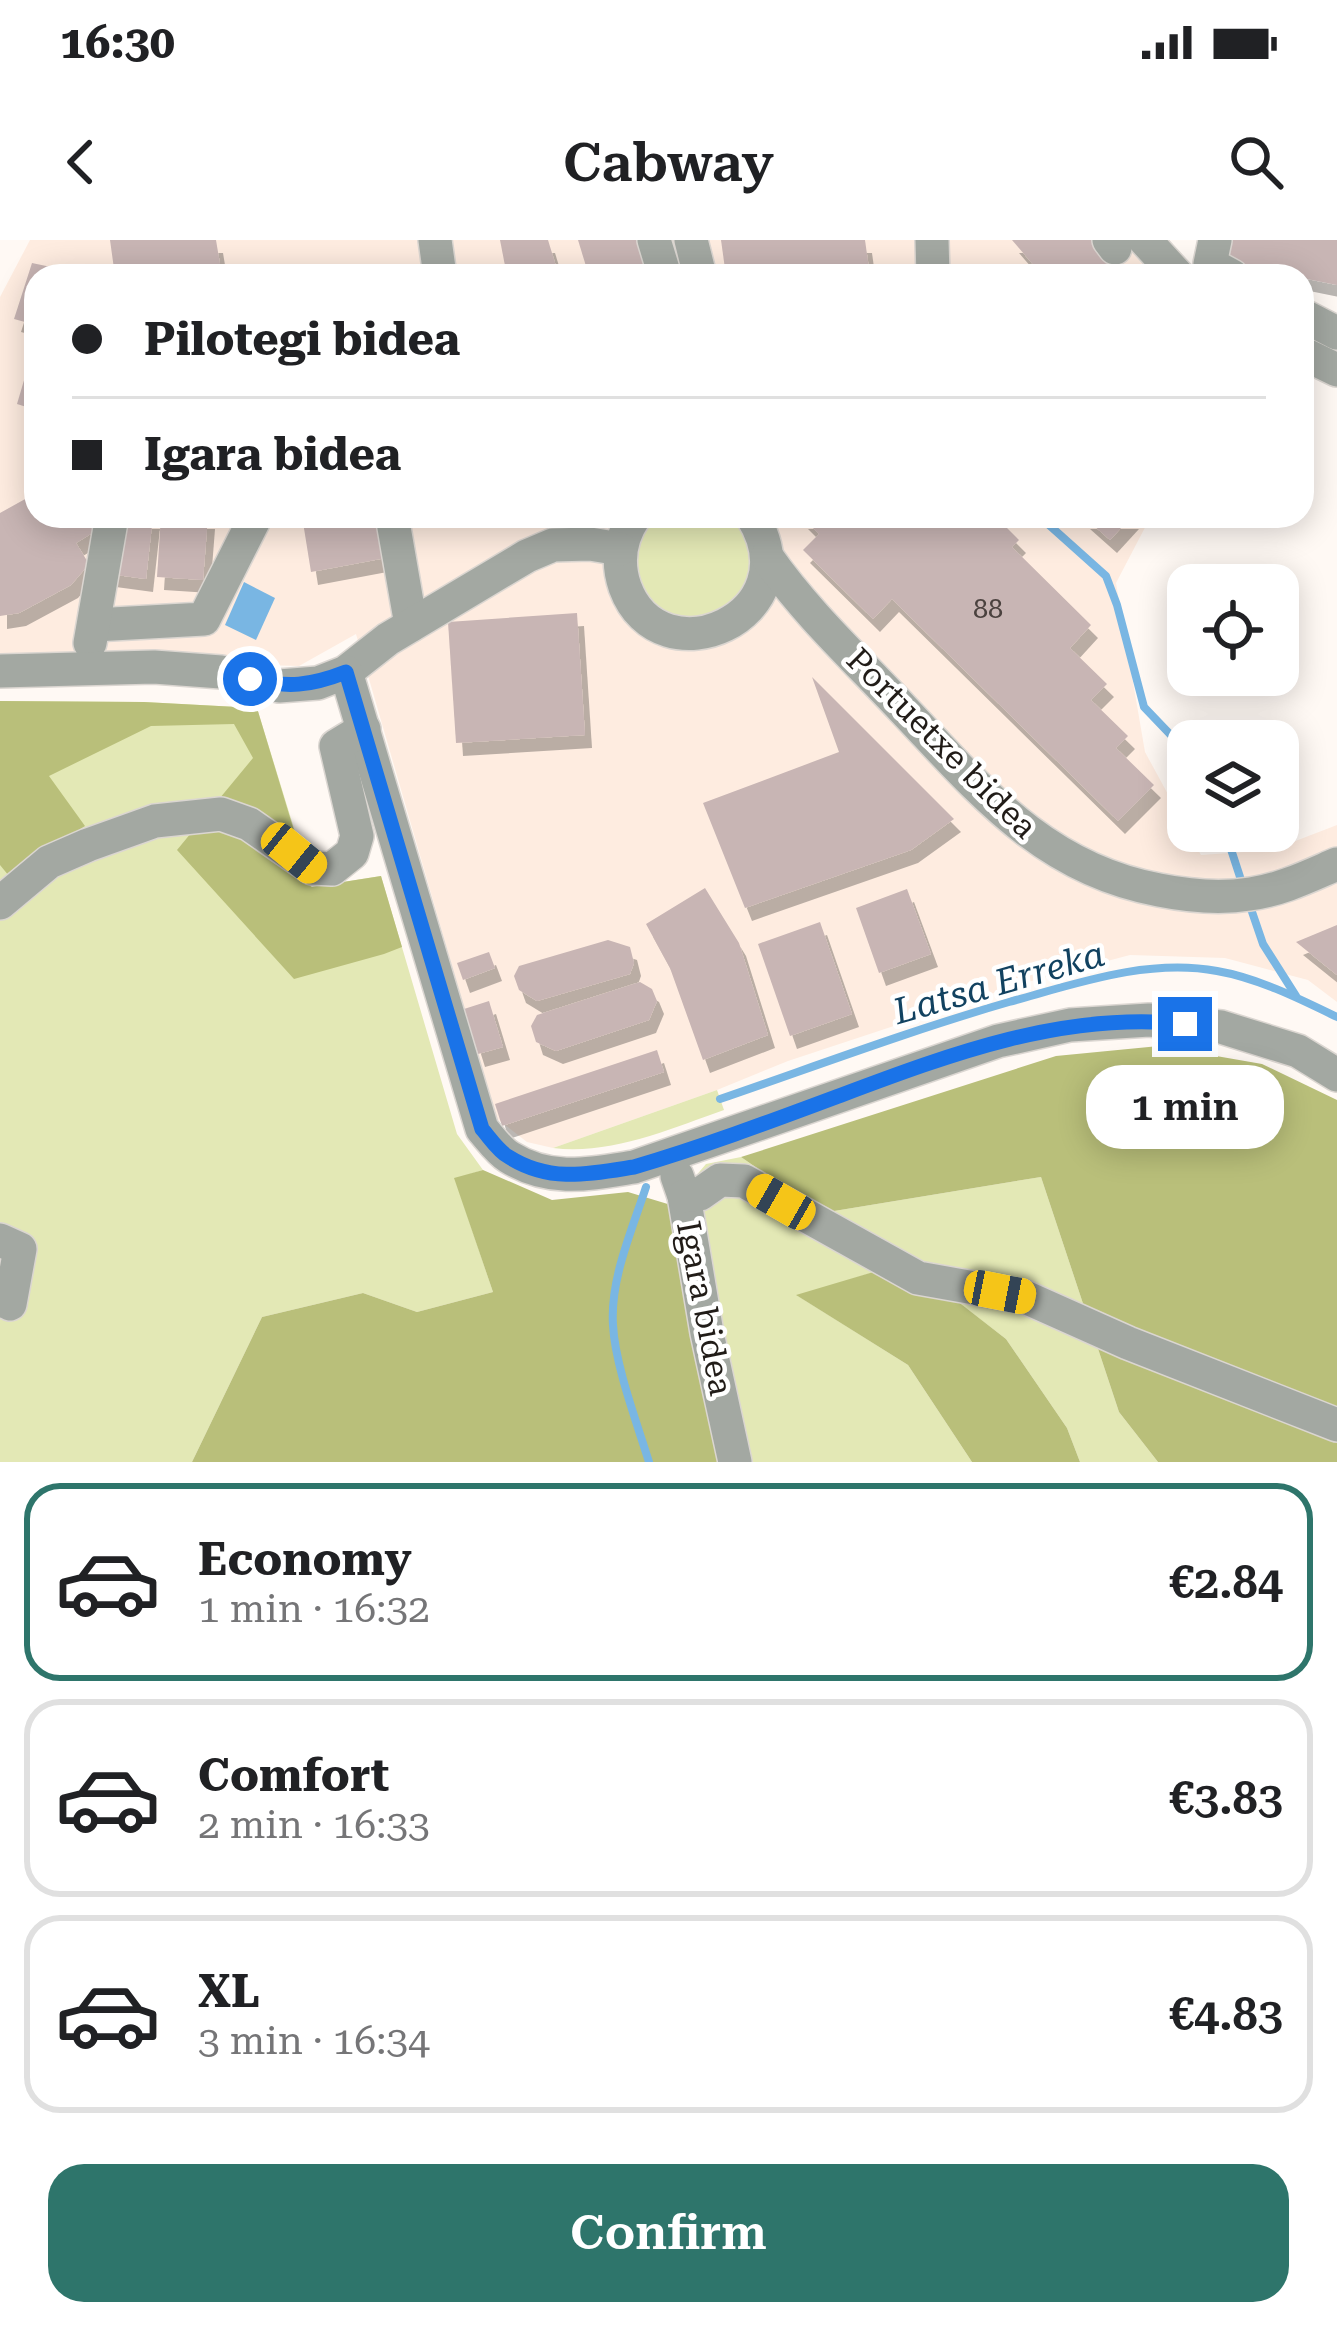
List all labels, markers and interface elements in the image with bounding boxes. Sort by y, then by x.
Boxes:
text: 16:30 [60,16,175,69]
icon: back [48,129,114,195]
icon: search [1223,129,1289,195]
text: Cabway [563,131,774,194]
text: Pilotegi bidea [144,313,460,366]
text: Igara bidea [144,428,401,481]
map controls [1167,564,1299,852]
button: locate [1167,564,1299,696]
house number: 88 [973,593,1003,625]
street label: Portuetxe bidea [839,640,1045,846]
route start [223,652,277,706]
button: layers [1167,720,1299,852]
car [255,816,333,890]
water label: Latsa Erreka [888,933,1109,1033]
route end [1158,997,1212,1051]
callout: 1 min [1086,1066,1284,1150]
text: 1 min [1131,1084,1239,1130]
car [741,1168,821,1236]
street label: Igara bidea [669,1218,741,1399]
car [961,1267,1039,1317]
icon: car [54,1528,162,1636]
text: Economy [198,1533,412,1586]
text: €2.84 [1169,1556,1283,1609]
text: 1 min · 16:32 [198,1586,430,1632]
icon: car [54,1744,162,1852]
text: Comfort [198,1749,389,1802]
text: €3.83 [1169,1772,1283,1825]
text: 2 min · 16:33 [198,1802,430,1848]
icon: car [54,1960,162,2068]
text: XL [198,1965,260,2018]
text: €4.83 [1169,1988,1283,2041]
text: 3 min · 16:34 [198,2018,430,2064]
button: Confirm [48,2164,1289,2302]

